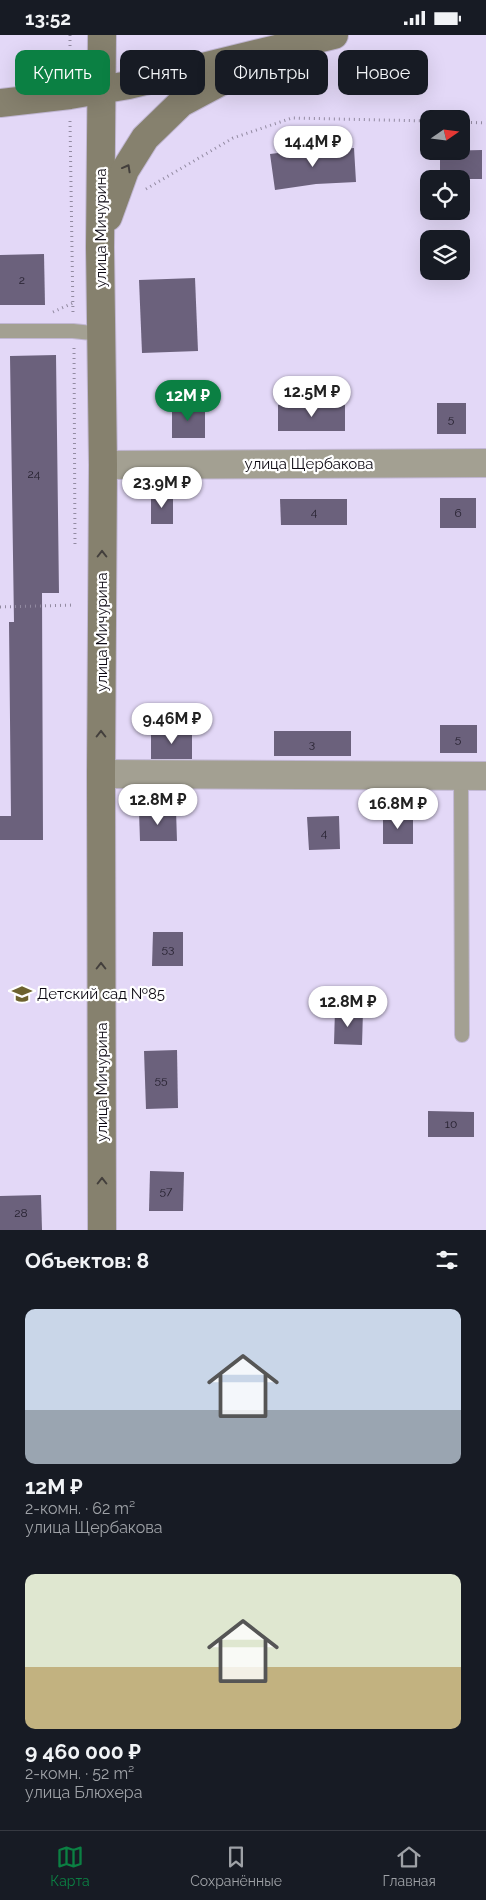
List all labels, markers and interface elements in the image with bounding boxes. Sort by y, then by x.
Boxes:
text: 13:52 [25,7,71,29]
chip: Купить [15,50,110,95]
chip: Снять [120,50,205,95]
chip: Фильтры [215,50,328,95]
chip: Новое [338,50,428,95]
north arrow [420,110,470,160]
map controls [420,110,470,280]
pin: 14.4M ₽ [267,125,359,168]
text: 14.4M ₽ [285,132,341,151]
one-way arrow [121,165,131,174]
street label: улица Мичурина [92,168,110,288]
button: locate [420,170,470,220]
button: layers [420,230,470,280]
house number: 2 [19,273,25,287]
pin: 12.5M ₽ [266,375,358,418]
pin: 12M ₽ [153,379,223,422]
text: 12.5M ₽ [284,382,340,401]
text: 12M ₽ [166,386,210,405]
house number: 5 [448,412,455,426]
street label: улица Щербакова [245,455,373,473]
house number: 24 [28,467,41,481]
pin: 23.9M ₽ [116,467,208,509]
text: 23.9M ₽ [133,473,191,492]
house number: 4 [311,505,318,519]
house number: 6 [454,506,462,520]
one-way arrow [97,550,107,558]
street label: улица Мичурина [93,572,111,692]
pin: 9.46M ₽ [126,703,218,745]
text: 9.46M ₽ [143,709,201,728]
one-way arrow [96,730,106,738]
house number: 5 [455,732,462,746]
house number: 3 [309,737,315,751]
pin: 12.8M ₽ [112,783,204,826]
pin: 16.8M ₽ [352,787,444,830]
text: 12.8M ₽ [129,790,187,809]
text: 16.8M ₽ [369,794,427,813]
house number: 4 [321,826,328,840]
house number: 53 [162,942,174,956]
one-way arrow [96,962,106,970]
school or university icon: Детский сад №85 [11,983,33,1005]
place label: Детский сад №85 [37,985,165,1003]
pin: 12.8M ₽ [302,985,394,1028]
text: 12.8M ₽ [319,992,377,1011]
street label: улица Мичурина [93,1022,111,1142]
house number: 55 [154,1073,168,1087]
house number: 10 [445,1117,457,1131]
one-way arrow [97,1177,107,1185]
house number: 57 [160,1184,173,1198]
house number: 28 [14,1206,28,1220]
icon: filters [433,1246,461,1274]
text: Объектов: 8 [25,1248,149,1273]
icon: home [198,1341,288,1431]
text: 12M ₽ [25,1474,83,1499]
text: 2-комн. · 62 m² [25,1499,135,1518]
text: улица Щербакова [25,1518,163,1537]
icon: home [198,1606,288,1696]
text: 9 460 000 ₽ [25,1739,141,1764]
text: 2-комн. · 52 m² [25,1764,134,1783]
text: улица Блюхера [25,1783,142,1802]
tab: Карта [50,1843,90,1889]
tab: Сохранённые [190,1843,282,1889]
tab: Главная [382,1843,436,1889]

